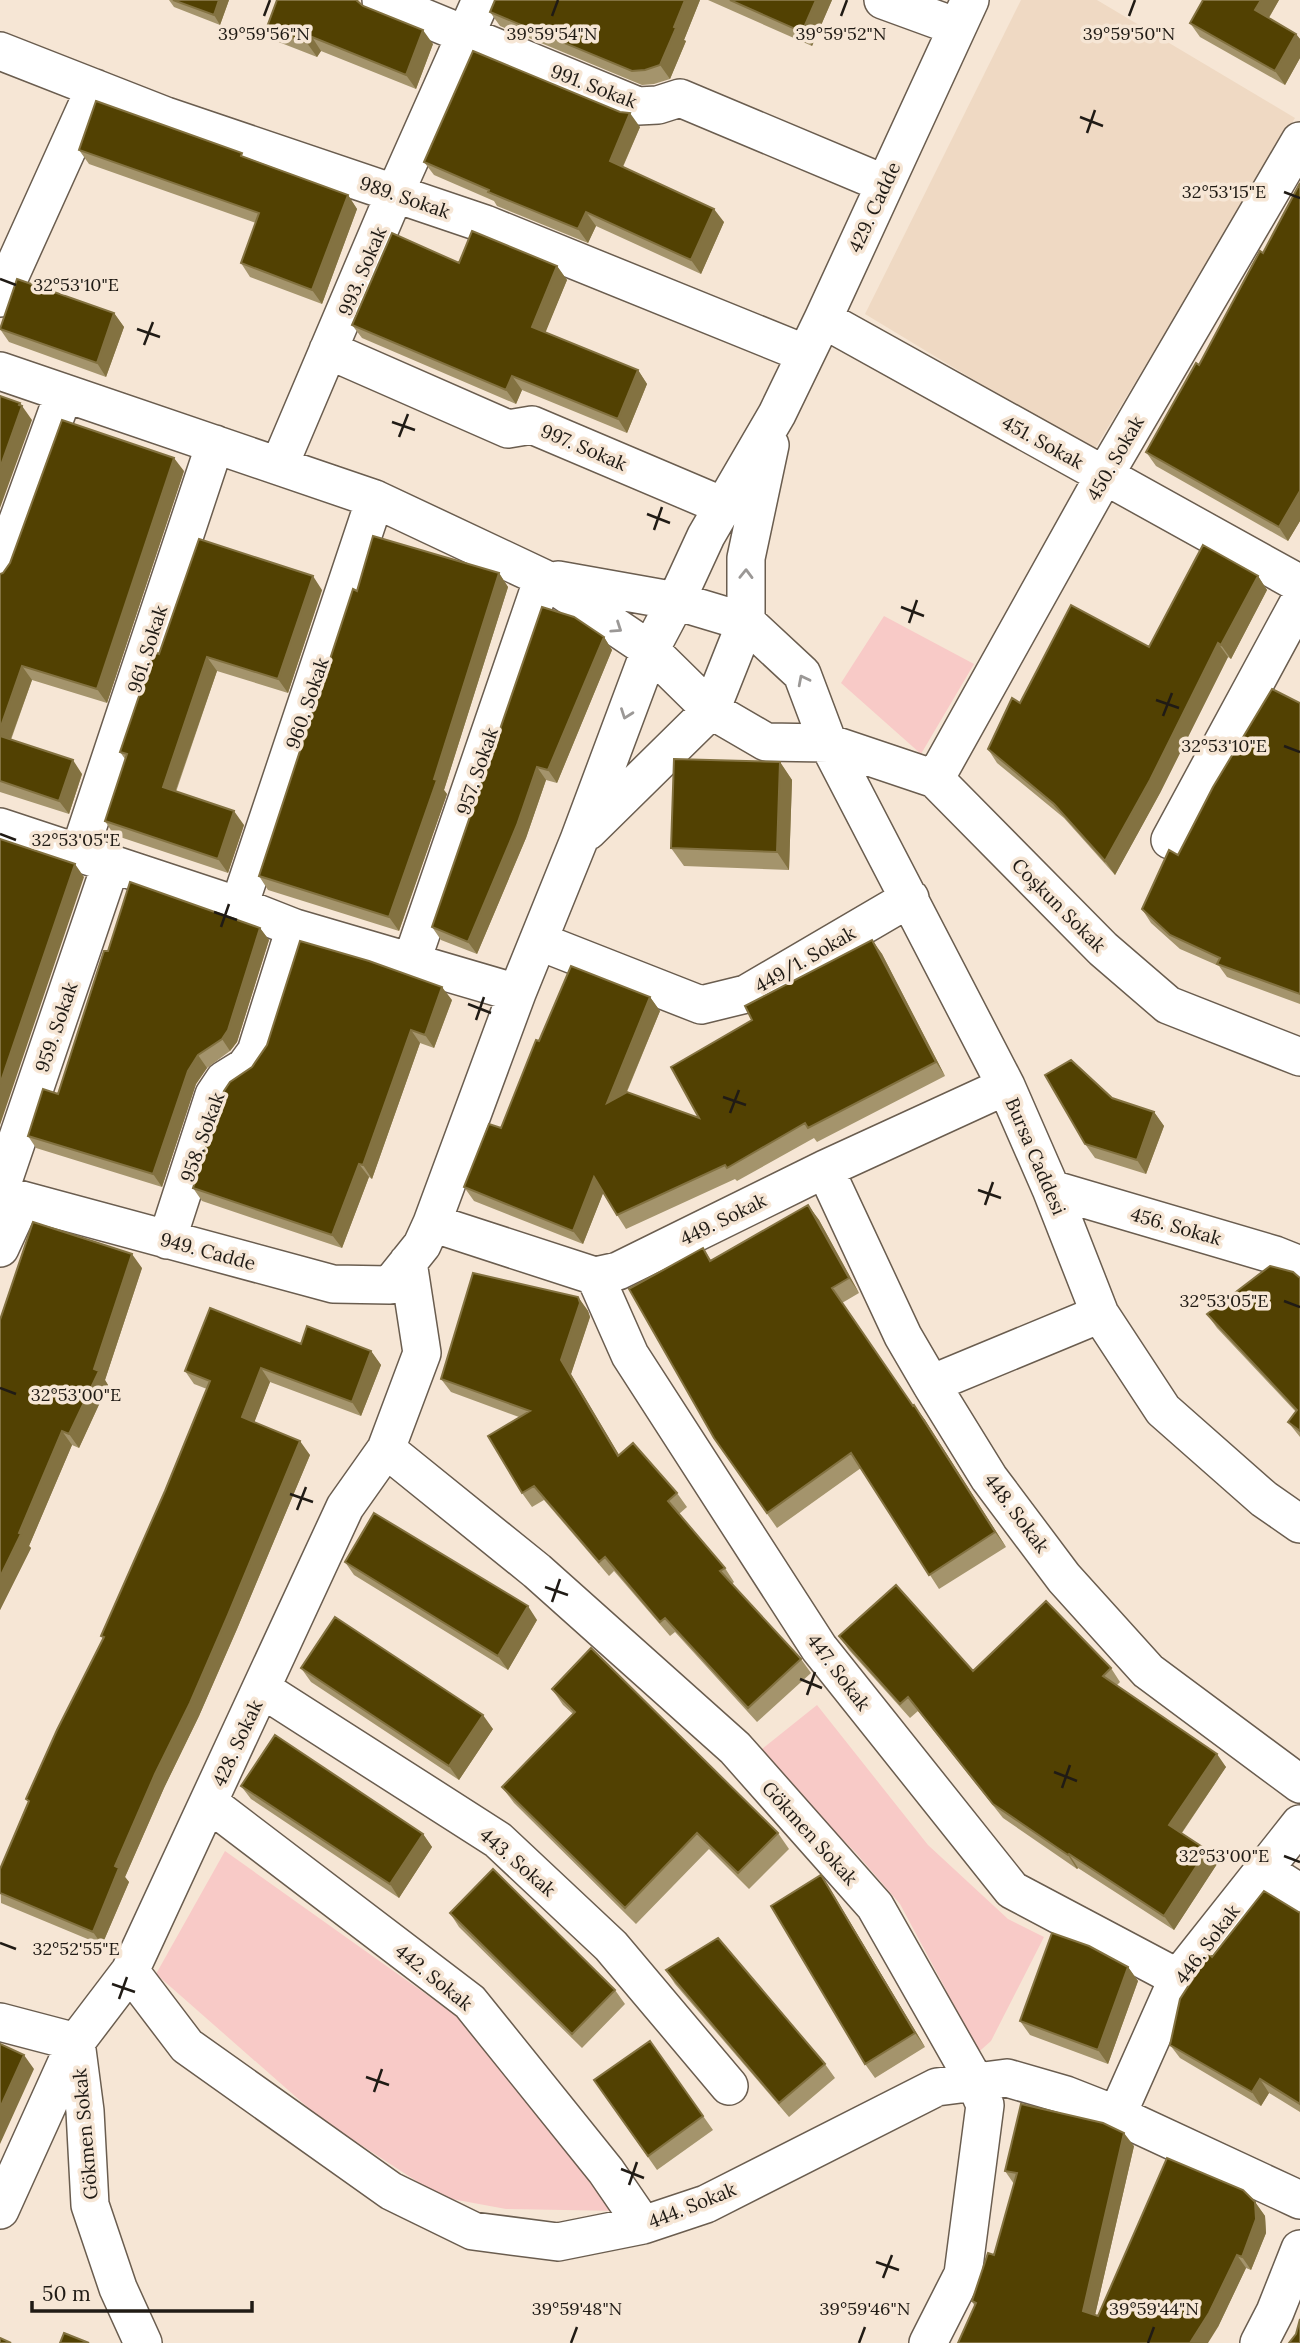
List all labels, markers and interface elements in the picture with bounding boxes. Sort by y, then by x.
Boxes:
text: 39°59'56"N [218,22,310,45]
text: 39°59'54"N [507,22,597,45]
text: 39°59'52"N [795,22,887,45]
text: 39°59'50"N [1083,22,1175,45]
street label: 991. Sokak [547,59,641,114]
street label: 429. Cadde [843,158,905,256]
street label: 989. Sokak [357,170,454,224]
text: 32°53'15"E [1182,180,1266,203]
street label: 993. Sokak [333,222,392,319]
text: 32°53'10"E [33,273,119,296]
street label: 451. Sokak [998,410,1089,475]
street label: 450. Sokak [1081,411,1149,505]
street label: 997. Sokak [537,418,631,476]
one-way arrow [738,569,754,579]
street label: 961. Sokak [122,601,173,696]
one-way arrow [609,619,622,632]
street label: 960. Sokak [280,653,334,752]
one-way arrow [797,675,811,687]
one-way arrow [621,707,635,719]
street label: 957. Sokak [451,723,503,818]
text: 32°53'10"E [1181,734,1267,757]
text: 32°53'05"E [32,828,120,851]
street label: Coşkun Sokak [1007,853,1112,958]
street label: 449/1. Sokak [750,920,861,998]
street label: 959. Sokak [29,978,83,1075]
street label: 958. Sokak [175,1088,230,1185]
street label: Bursa Caddesi [1001,1094,1071,1218]
street label: 449. Sokak [676,1187,771,1250]
street label: 456. Sokak [1128,1202,1225,1251]
street label: 949. Cadde [158,1227,258,1275]
text: 32°53'05"E [1180,1289,1268,1312]
text: 32°53'00"E [31,1383,121,1406]
street label: 448. Sokak [979,1469,1055,1558]
street label: 447. Sokak [802,1629,876,1716]
street label: 428. Sokak [206,1695,268,1790]
street label: Gökmen Sokak [757,1776,864,1891]
street label: 443. Sokak [475,1822,562,1902]
text: 32°53'00"E [1179,1844,1269,1867]
street label: 446. Sokak [1169,1899,1245,1989]
text: 32°52'55"E [32,1937,120,1960]
street label: 442. Sokak [390,1939,478,2016]
street label: Gökmen Sokak [67,2067,103,2201]
street label: 444. Sokak [645,2176,740,2233]
scale bar [32,2270,252,2314]
text: 50 m [42,2280,91,2307]
text: 39°59'48"N [532,2297,622,2320]
text: 39°59'46"N [820,2297,910,2320]
text: 39°59'44"N [1109,2297,1199,2320]

